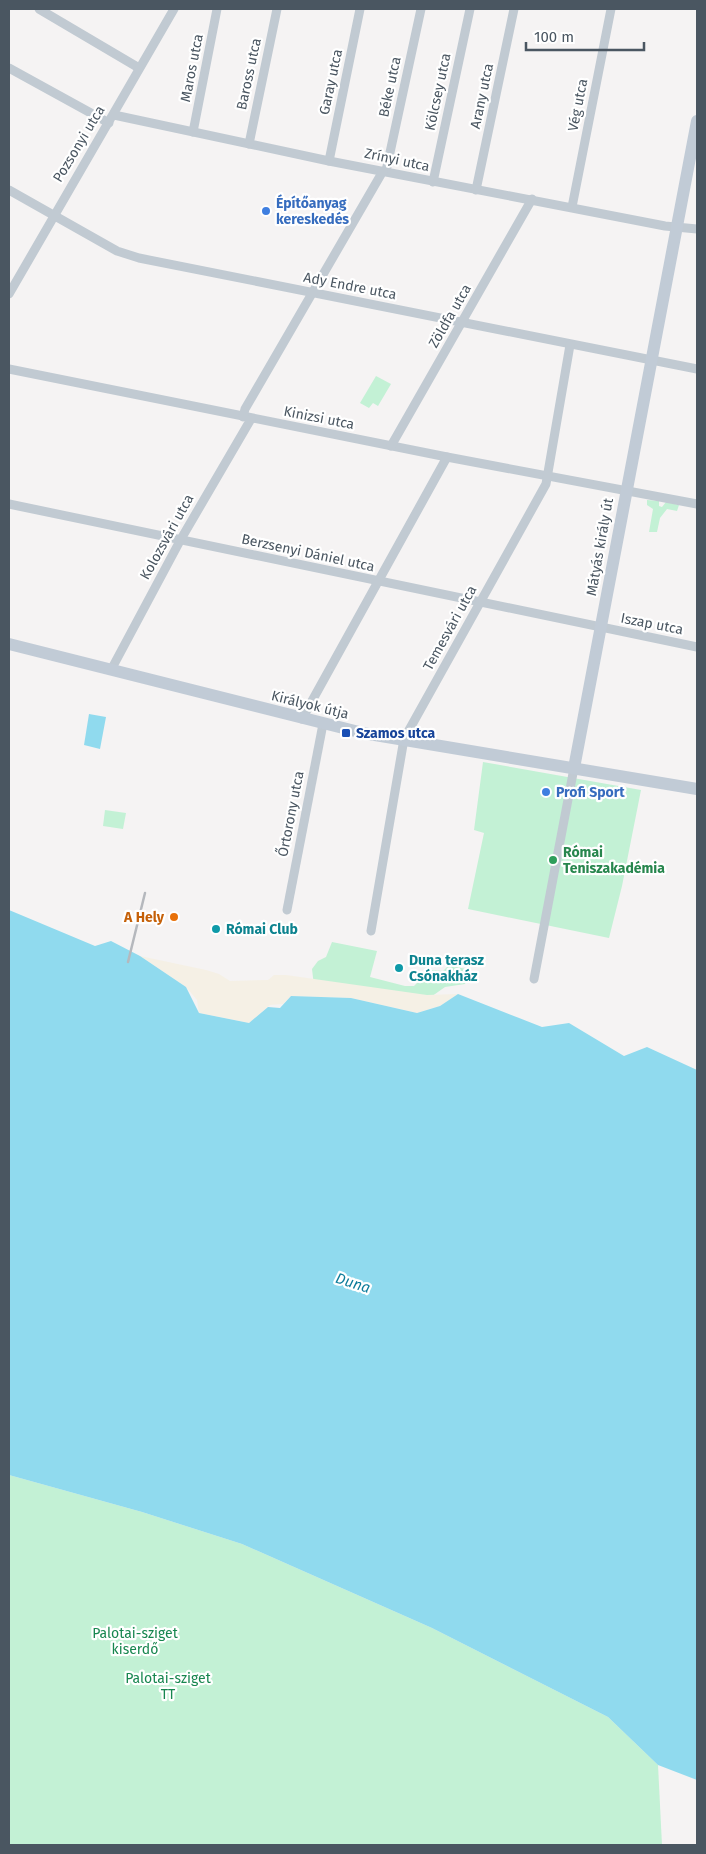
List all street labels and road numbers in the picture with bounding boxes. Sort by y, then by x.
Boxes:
street label: Maros utca [177,32,207,104]
street label: Baross utca [233,36,265,112]
street label: Garay utca [316,48,346,116]
street label: Kölcsey utca [421,52,455,132]
street label: Béke utca [375,55,405,119]
street label: Arany utca [467,62,497,130]
street label: Vég utca [565,77,591,133]
street label: Pozsonyi utca [49,103,109,185]
street label: Zrínyi utca [363,145,431,175]
street label: Ady Endre utca [302,269,398,303]
street label: Zöldfa utca [425,281,475,351]
street label: Kinizsi utca [282,403,356,433]
street label: Kolozsvári utca [136,491,198,583]
street label: Mátyás király út [583,496,617,597]
street label: Berzsenyi Dániel utca [240,531,376,575]
street label: Temesvári utca [420,583,480,673]
street label: Iszap utca [619,610,685,638]
street label: Királyok útja [270,687,350,723]
street label: Őrtorony utca [273,769,308,858]

